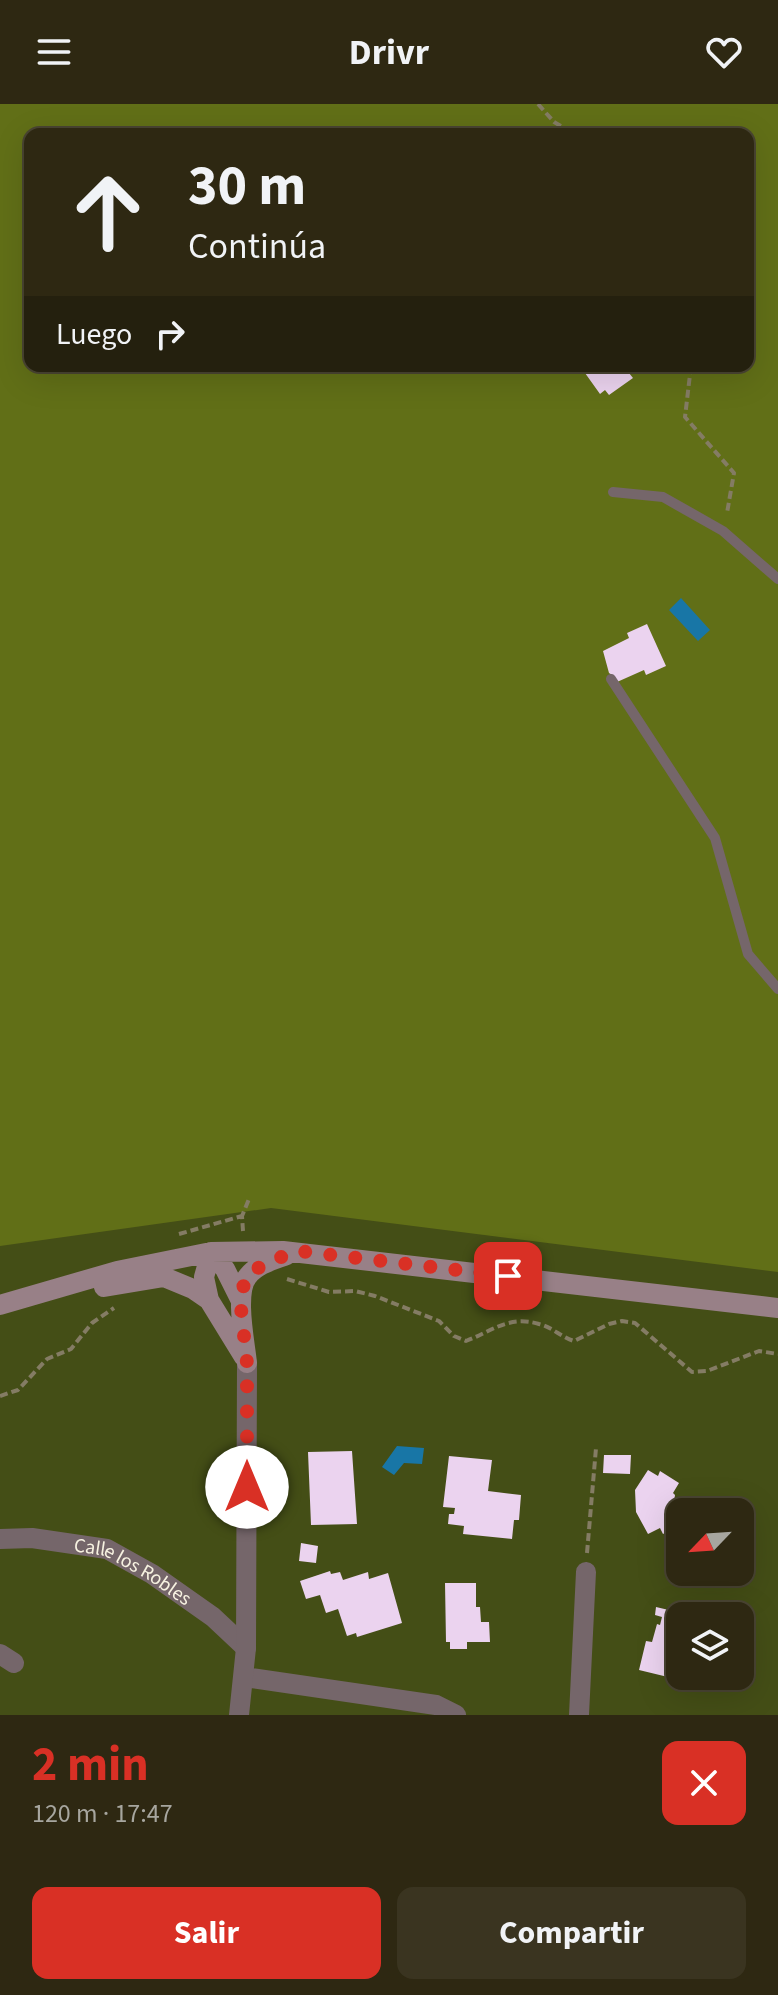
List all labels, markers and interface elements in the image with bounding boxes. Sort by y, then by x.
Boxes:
text: Drivr [349,27,429,78]
icon: menu [32,30,76,74]
icon: heart [702,30,746,74]
text: 30 m [188,147,306,226]
icon: ahead [56,160,160,264]
text: Continúa [188,221,326,272]
icon: right [148,312,192,356]
text: Luego [56,313,132,356]
pin [474,1242,542,1310]
icon: arrive [486,1254,530,1298]
position arrow [205,1445,289,1529]
north arrow [666,1498,754,1586]
map controls [666,1498,754,1690]
street label: Calle los Robles [72,1531,197,1613]
button: layers [666,1602,754,1690]
text: 2 min [32,1731,149,1799]
button: close [662,1741,746,1825]
text: 120 m · 17:47 [32,1795,173,1832]
button: Salir [32,1887,381,1979]
button: Compartir [397,1887,746,1979]

